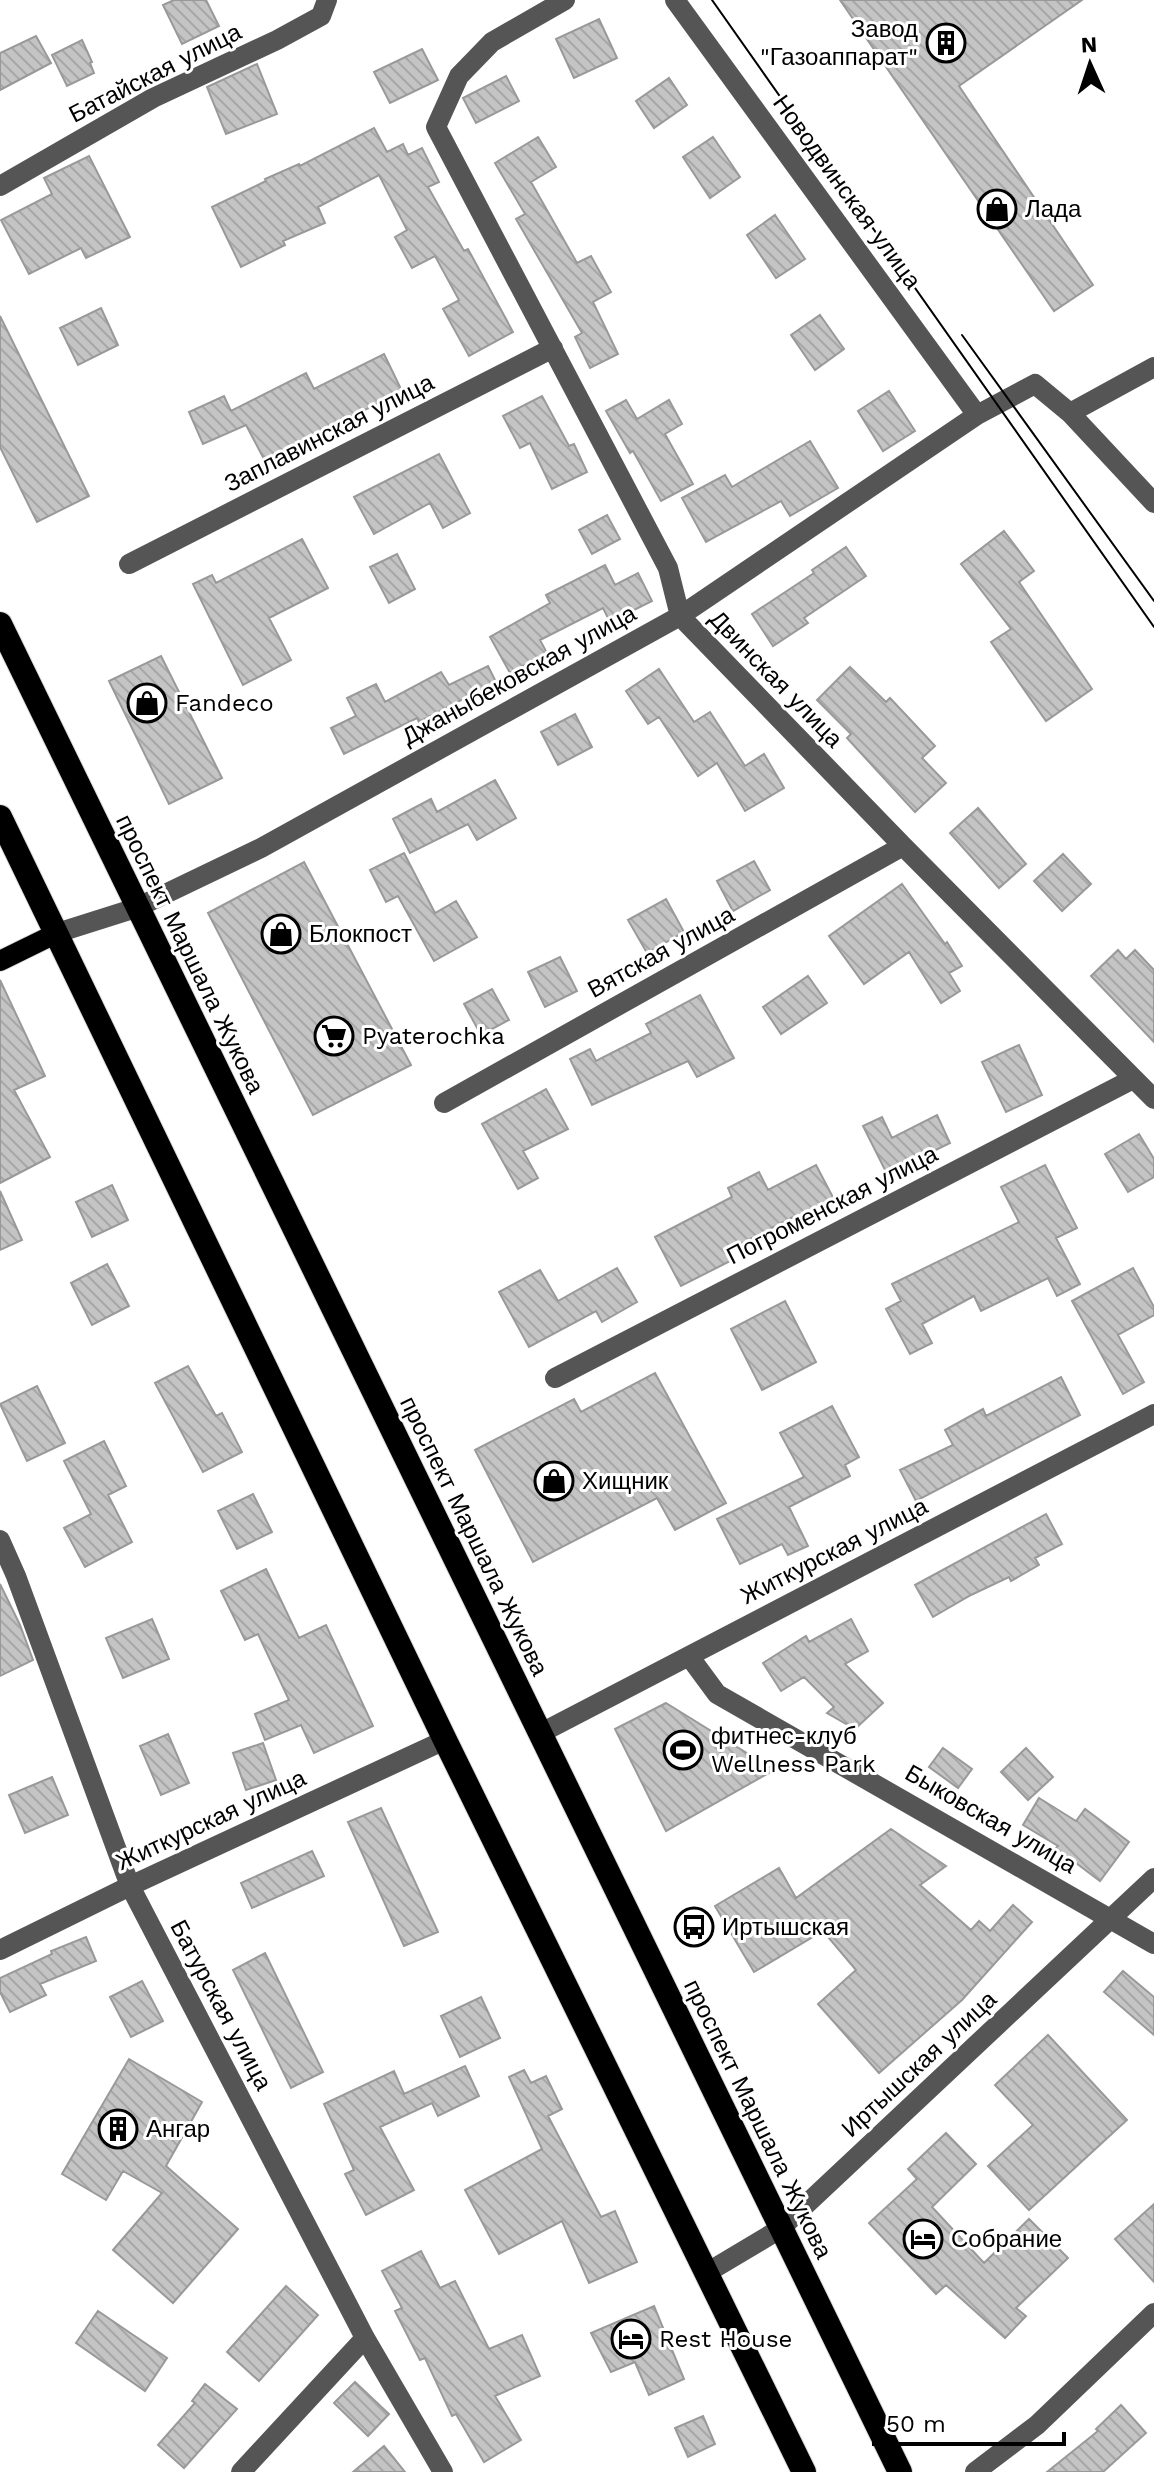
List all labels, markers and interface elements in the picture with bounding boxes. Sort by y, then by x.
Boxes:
place label: Завод "Газоаппарат" [760,15,918,71]
street label: Батайская улица [64,17,246,129]
building icon: Завод "Газоаппарат" [925,22,967,64]
north arrow [1050,24,1130,104]
text: N [1080,32,1098,57]
street label: Новодвинская улица [767,90,927,295]
shop icon: Лада [976,188,1018,230]
place label: Лада [1025,195,1082,223]
street label: Заплавинская улица [220,368,439,498]
street label: Джаныбековская улица [397,599,641,751]
street label: Двинская улица [704,605,849,754]
shop icon: Fandeco [126,682,168,724]
place label: Fandeco [175,689,274,717]
street label: проспект Маршала Жукова [110,810,270,1099]
street label: Вятская улица [583,900,740,1004]
shop icon: Блокпост [260,913,302,955]
place label: Блокпост [309,920,412,948]
supermarket icon: Pyaterochka [313,1015,355,1057]
place label: Pyaterochka [362,1022,505,1050]
street label: Погроменская улица [722,1139,943,1270]
street label: проспект Маршала Жукова [394,1392,554,1681]
shop icon: Хищник [533,1460,575,1502]
place label: Хищник [582,1467,669,1495]
street label: Житкурская улица [736,1491,933,1610]
place label: фитнес-клуб Wellness Park [711,1722,876,1778]
sports icon: фитнес-клуб Wellness Park [662,1729,704,1771]
street label: Быковская улица [900,1759,1082,1880]
street label: Житкурская улица [112,1764,311,1876]
bus stop icon: Иртышская [673,1906,715,1948]
place label: Иртышская [722,1913,849,1941]
street label: Батурская улица [164,1915,278,2095]
street label: проспект Маршала Жукова [678,1975,838,2264]
street label: Иртышская улица [836,1985,1003,2143]
building icon: Ангар [97,2108,139,2150]
place label: Ангар [146,2115,210,2143]
hotel icon: Собрание [902,2218,944,2260]
place label: Собрание [951,2225,1062,2253]
hotel icon: Rest House [610,2318,652,2360]
place label: Rest House [659,2325,792,2353]
scale bar [874,2396,1064,2446]
text: 50 m [886,2410,946,2438]

